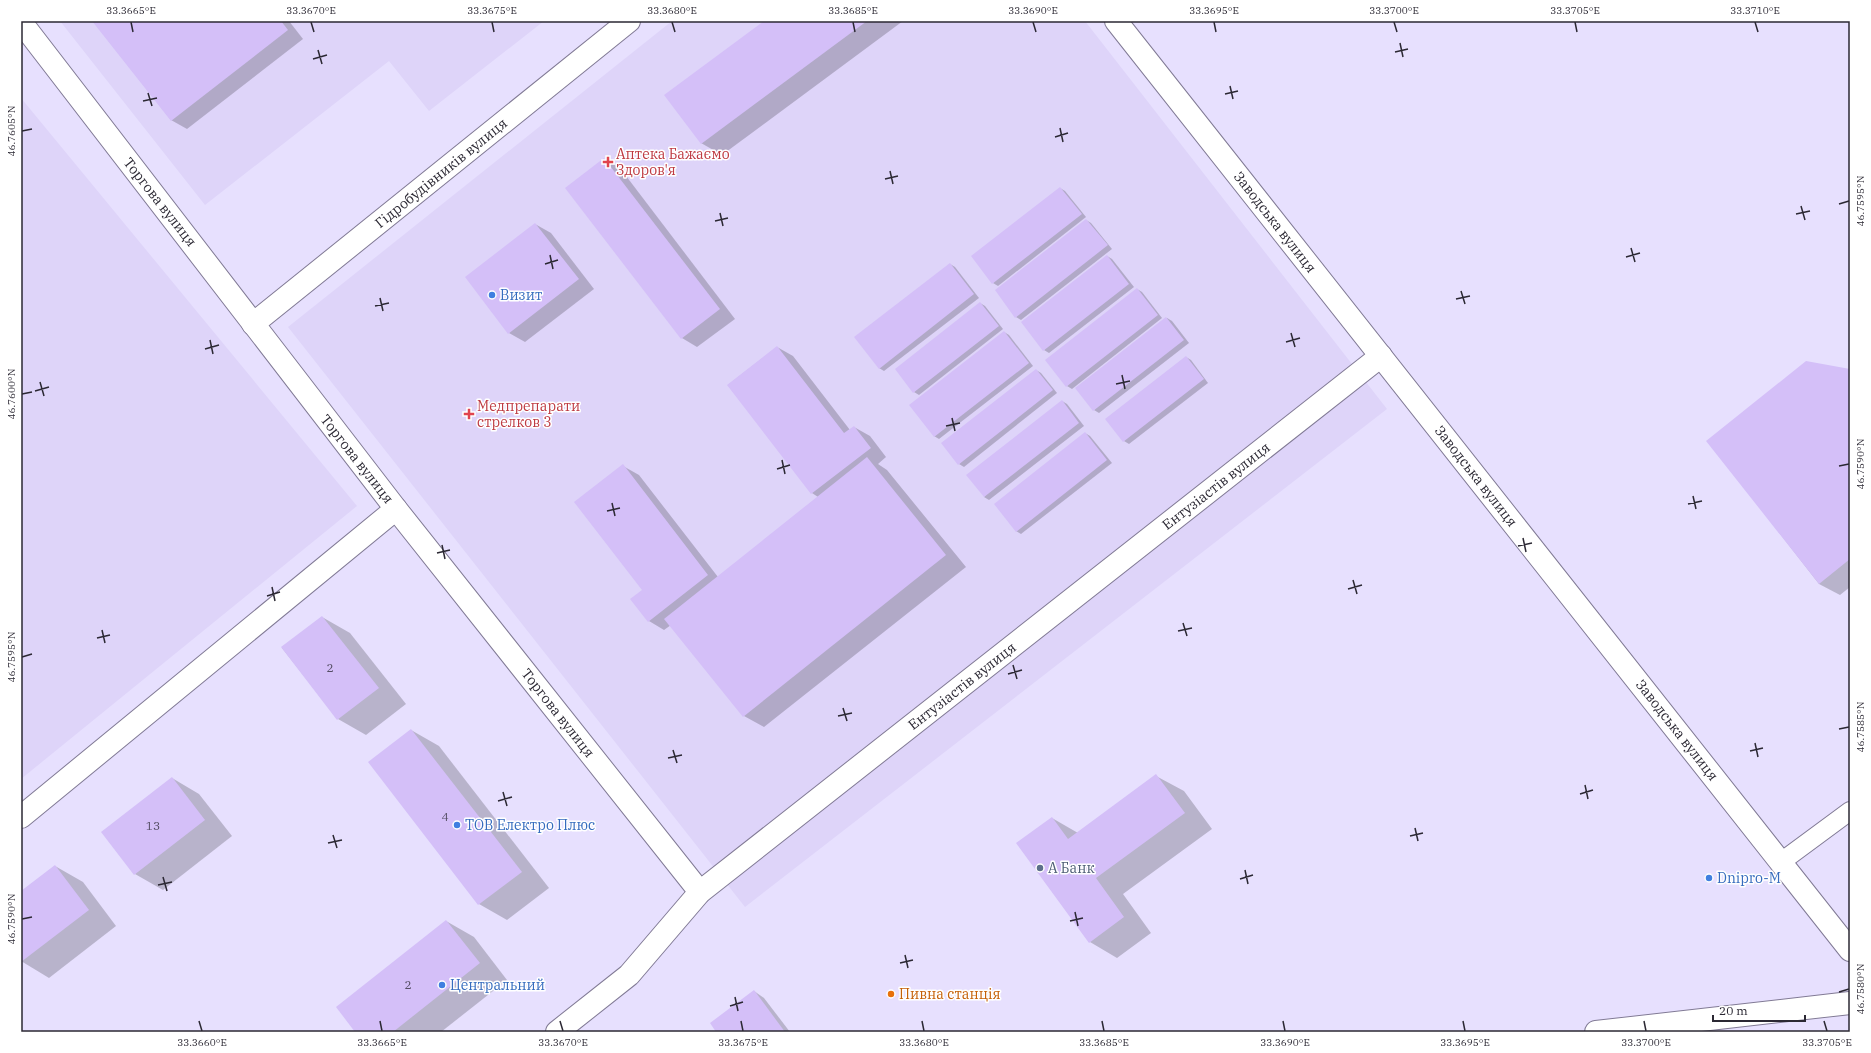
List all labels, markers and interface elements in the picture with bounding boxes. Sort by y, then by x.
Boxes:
text: 33.3665°E [106,4,156,17]
text: 33.3670°E [286,4,336,17]
text: 33.3675°E [467,4,517,17]
text: 33.3680°E [647,4,697,17]
text: 33.3685°E [828,4,878,17]
text: 33.3690°E [1008,4,1058,17]
text: 33.3695°E [1189,4,1239,17]
text: 33.3700°E [1369,4,1419,17]
text: 33.3705°E [1550,4,1600,17]
text: 33.3710°E [1730,4,1780,17]
text: 46.7605°N [5,105,18,157]
street label: Гідробудівників вулиця [371,114,511,232]
place label: Аптека Бажаємо Здоров'я [616,145,730,179]
street label: Торгова вулиця [120,154,200,250]
marker: Аптека Бажаємо Здоров'я [603,157,613,167]
street label: Заводська вулиця [1230,168,1320,276]
text: 46.7595°N [1854,175,1867,227]
place label: Визит [500,286,542,304]
marker: Визит [487,290,497,300]
text: 46.7600°N [5,368,18,420]
place label: Медпрепарати стрелков 3 [477,397,580,431]
marker: Медпрепарати стрелков 3 [464,409,474,419]
street label: Торгова вулиця [317,411,397,507]
street label: Заводська вулиця [1431,422,1521,530]
street label: Ентузіастів вулиця [1158,438,1274,534]
text: 46.7590°N [1854,438,1867,490]
text: 46.7595°N [5,631,18,683]
street label: Ентузіастів вулиця [904,638,1020,734]
house number: 2 [326,660,334,675]
street label: Торгова вулиця [518,665,598,761]
street label: Заводська вулиця [1632,676,1722,784]
text: 46.7585°N [1854,701,1867,753]
house number: 4 [441,809,449,824]
place label: ТОВ Електро Плюс [465,816,595,834]
house number: 13 [146,818,160,833]
marker: ТОВ Електро Плюс [452,820,462,830]
place label: А Банк [1048,859,1095,877]
marker: А Банк [1035,863,1045,873]
place label: Dnipro-M [1717,869,1781,887]
marker: Dnipro-M [1704,873,1714,883]
text: 46.7590°N [5,893,18,945]
text: 46.7580°N [1854,963,1867,1015]
place label: Центральний [450,976,545,994]
house number: 2 [404,977,412,992]
marker: Центральний [437,980,447,990]
place label: Пивна станція [899,985,1001,1003]
marker: Пивна станція [886,989,896,999]
scale bar [1713,997,1805,1023]
text: 20 m [1719,1003,1748,1018]
text: 33.3660°E [177,1036,227,1049]
text: 33.3665°E [357,1036,407,1049]
text: 33.3670°E [538,1036,588,1049]
text: 33.3675°E [718,1036,768,1049]
text: 33.3680°E [899,1036,949,1049]
text: 33.3685°E [1079,1036,1129,1049]
text: 33.3690°E [1260,1036,1310,1049]
text: 33.3695°E [1440,1036,1490,1049]
text: 33.3700°E [1621,1036,1671,1049]
text: 33.3705°E [1802,1036,1852,1049]

